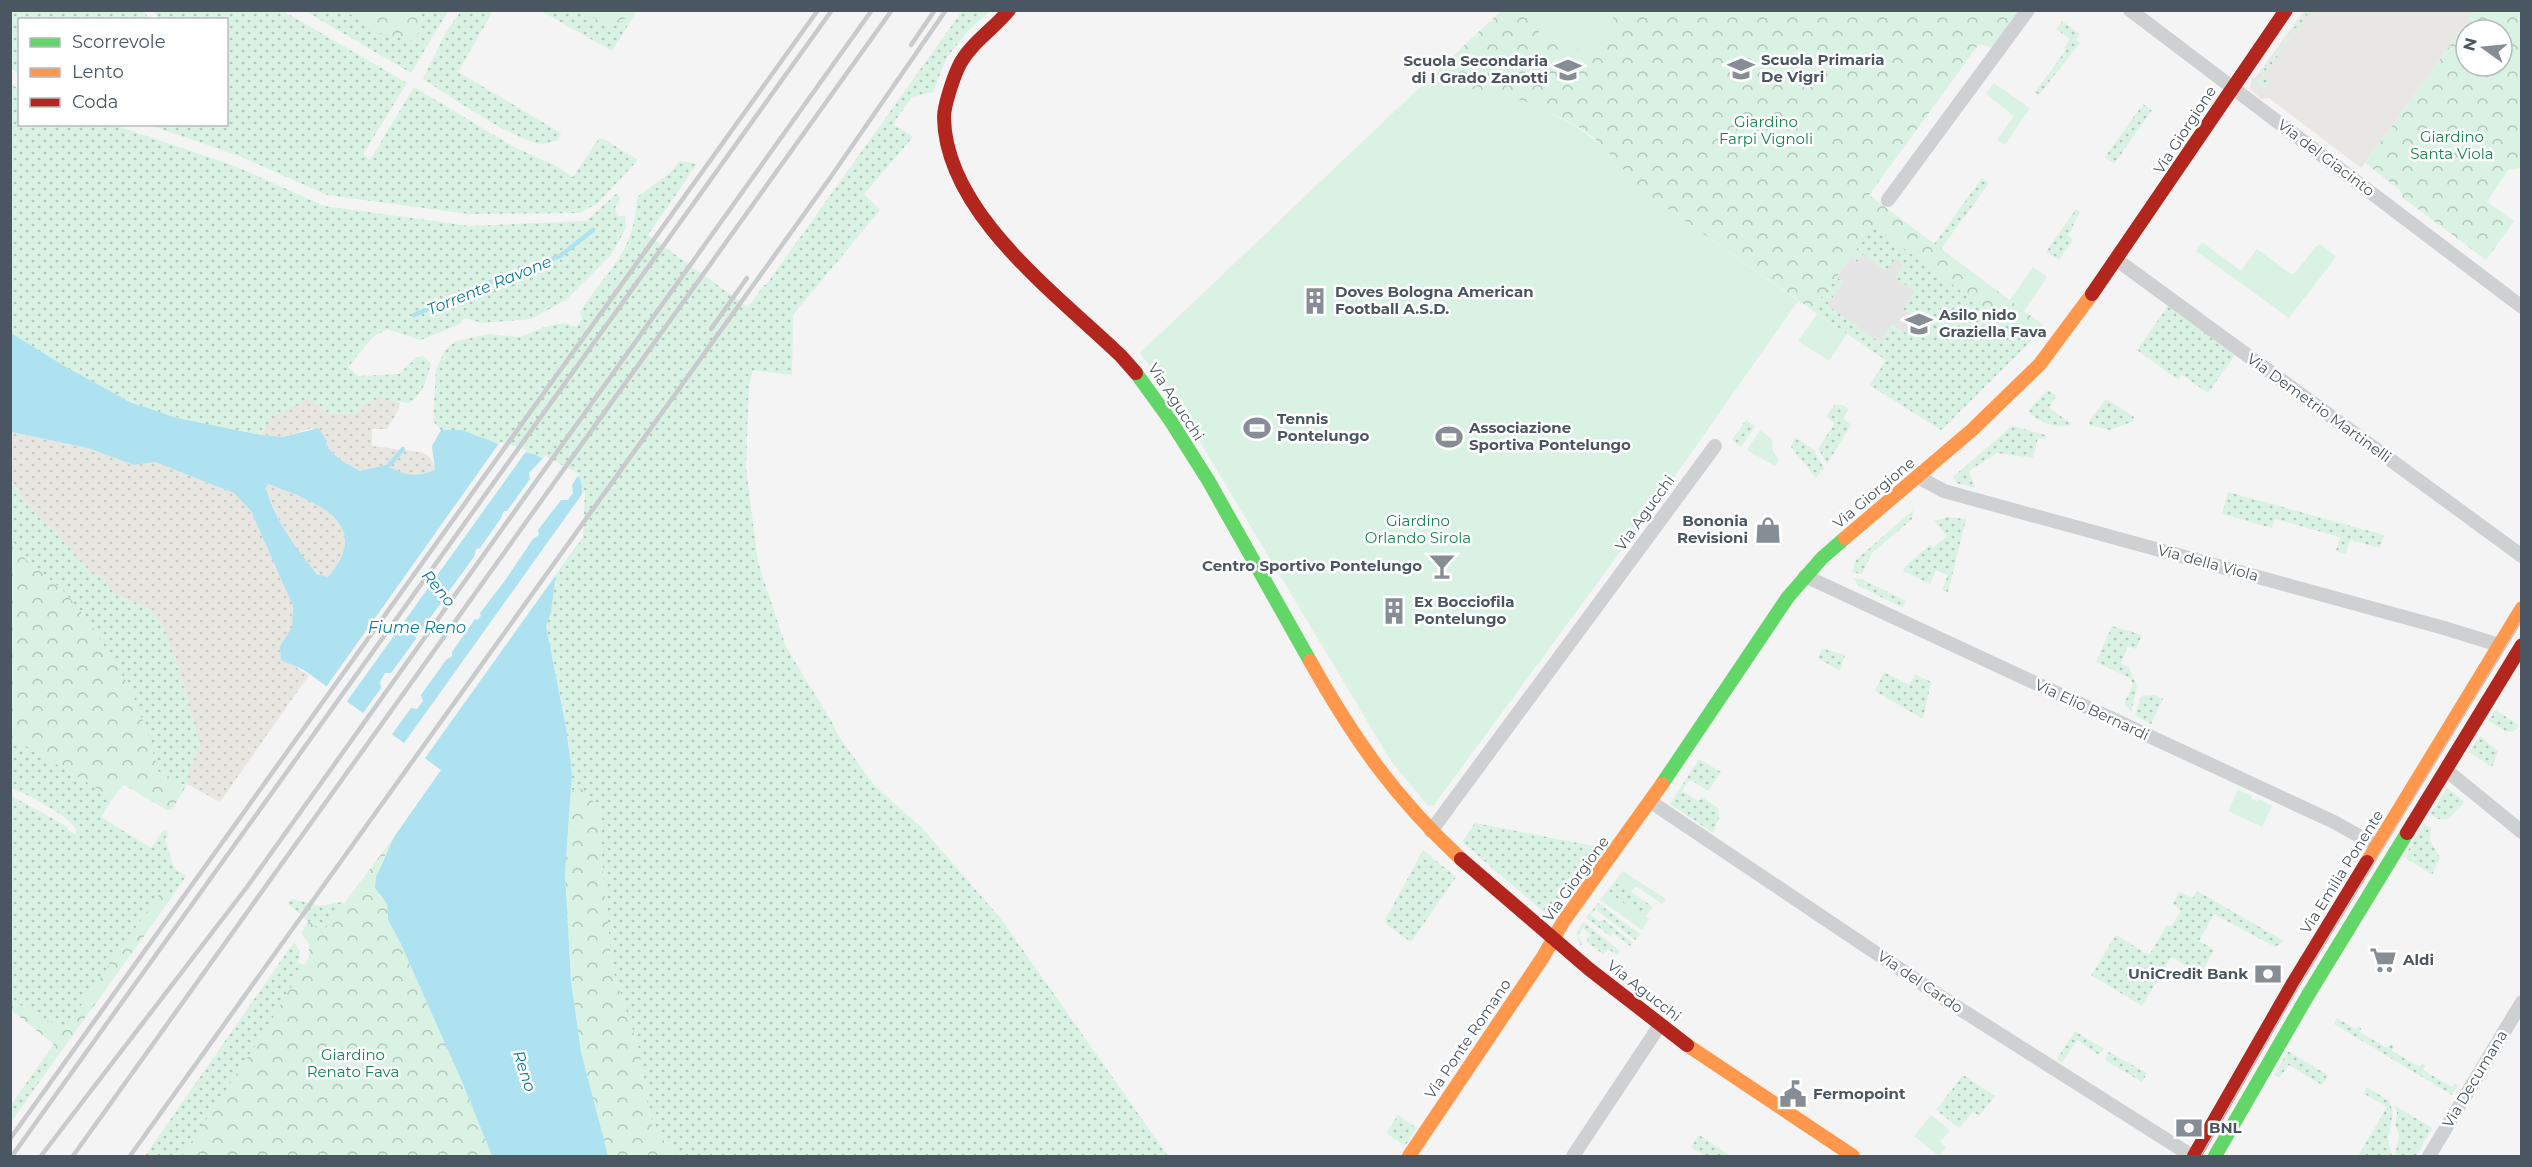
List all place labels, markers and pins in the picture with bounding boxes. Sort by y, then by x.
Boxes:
place label: Scuola Primaria De Vigri [1761,50,1885,86]
place label: Scuola Secondaria di I Grado Zanotti [1404,51,1548,87]
school or university icon: Scuola Primaria De Vigri [1726,54,1756,84]
school or university icon: Scuola Secondaria di I Grado Zanotti [1553,55,1583,85]
place label: Doves Bologna American Football A.S.D. [1335,282,1534,318]
building icon: Doves Bologna American Football A.S.D. [1300,286,1330,316]
place label: Asilo nido Graziella Fava [1938,305,2047,341]
school or university icon: Asilo nido Graziella Fava [1904,309,1934,339]
place label: Tennis Pontelungo [1277,409,1369,445]
sports icon: Tennis Pontelungo [1242,413,1272,443]
place label: Associazione Sportiva Pontelungo [1468,418,1631,454]
sports icon: Associazione Sportiva Pontelungo [1434,422,1464,452]
place label: Bononia Revisioni [1677,511,1748,547]
shop icon: Bononia Revisioni [1753,515,1783,545]
bar icon: Centro Sportivo Pontelungo [1427,551,1457,581]
place label: Centro Sportivo Pontelungo [1202,556,1422,575]
place label: Ex Bocciofila Pontelungo [1414,592,1515,628]
building icon: Ex Bocciofila Pontelungo [1379,596,1409,626]
supermarket icon: Aldi [2368,945,2398,975]
place label: Aldi [2402,950,2434,969]
bank icon: UniCredit Bank [2253,959,2283,989]
place label: UniCredit Bank [2128,964,2248,983]
public building icon: Fermopoint [1778,1079,1808,1109]
place label: Fermopoint [1813,1084,1906,1103]
bank icon: BNL [2174,1113,2204,1143]
place label: BNL [2209,1118,2242,1137]

